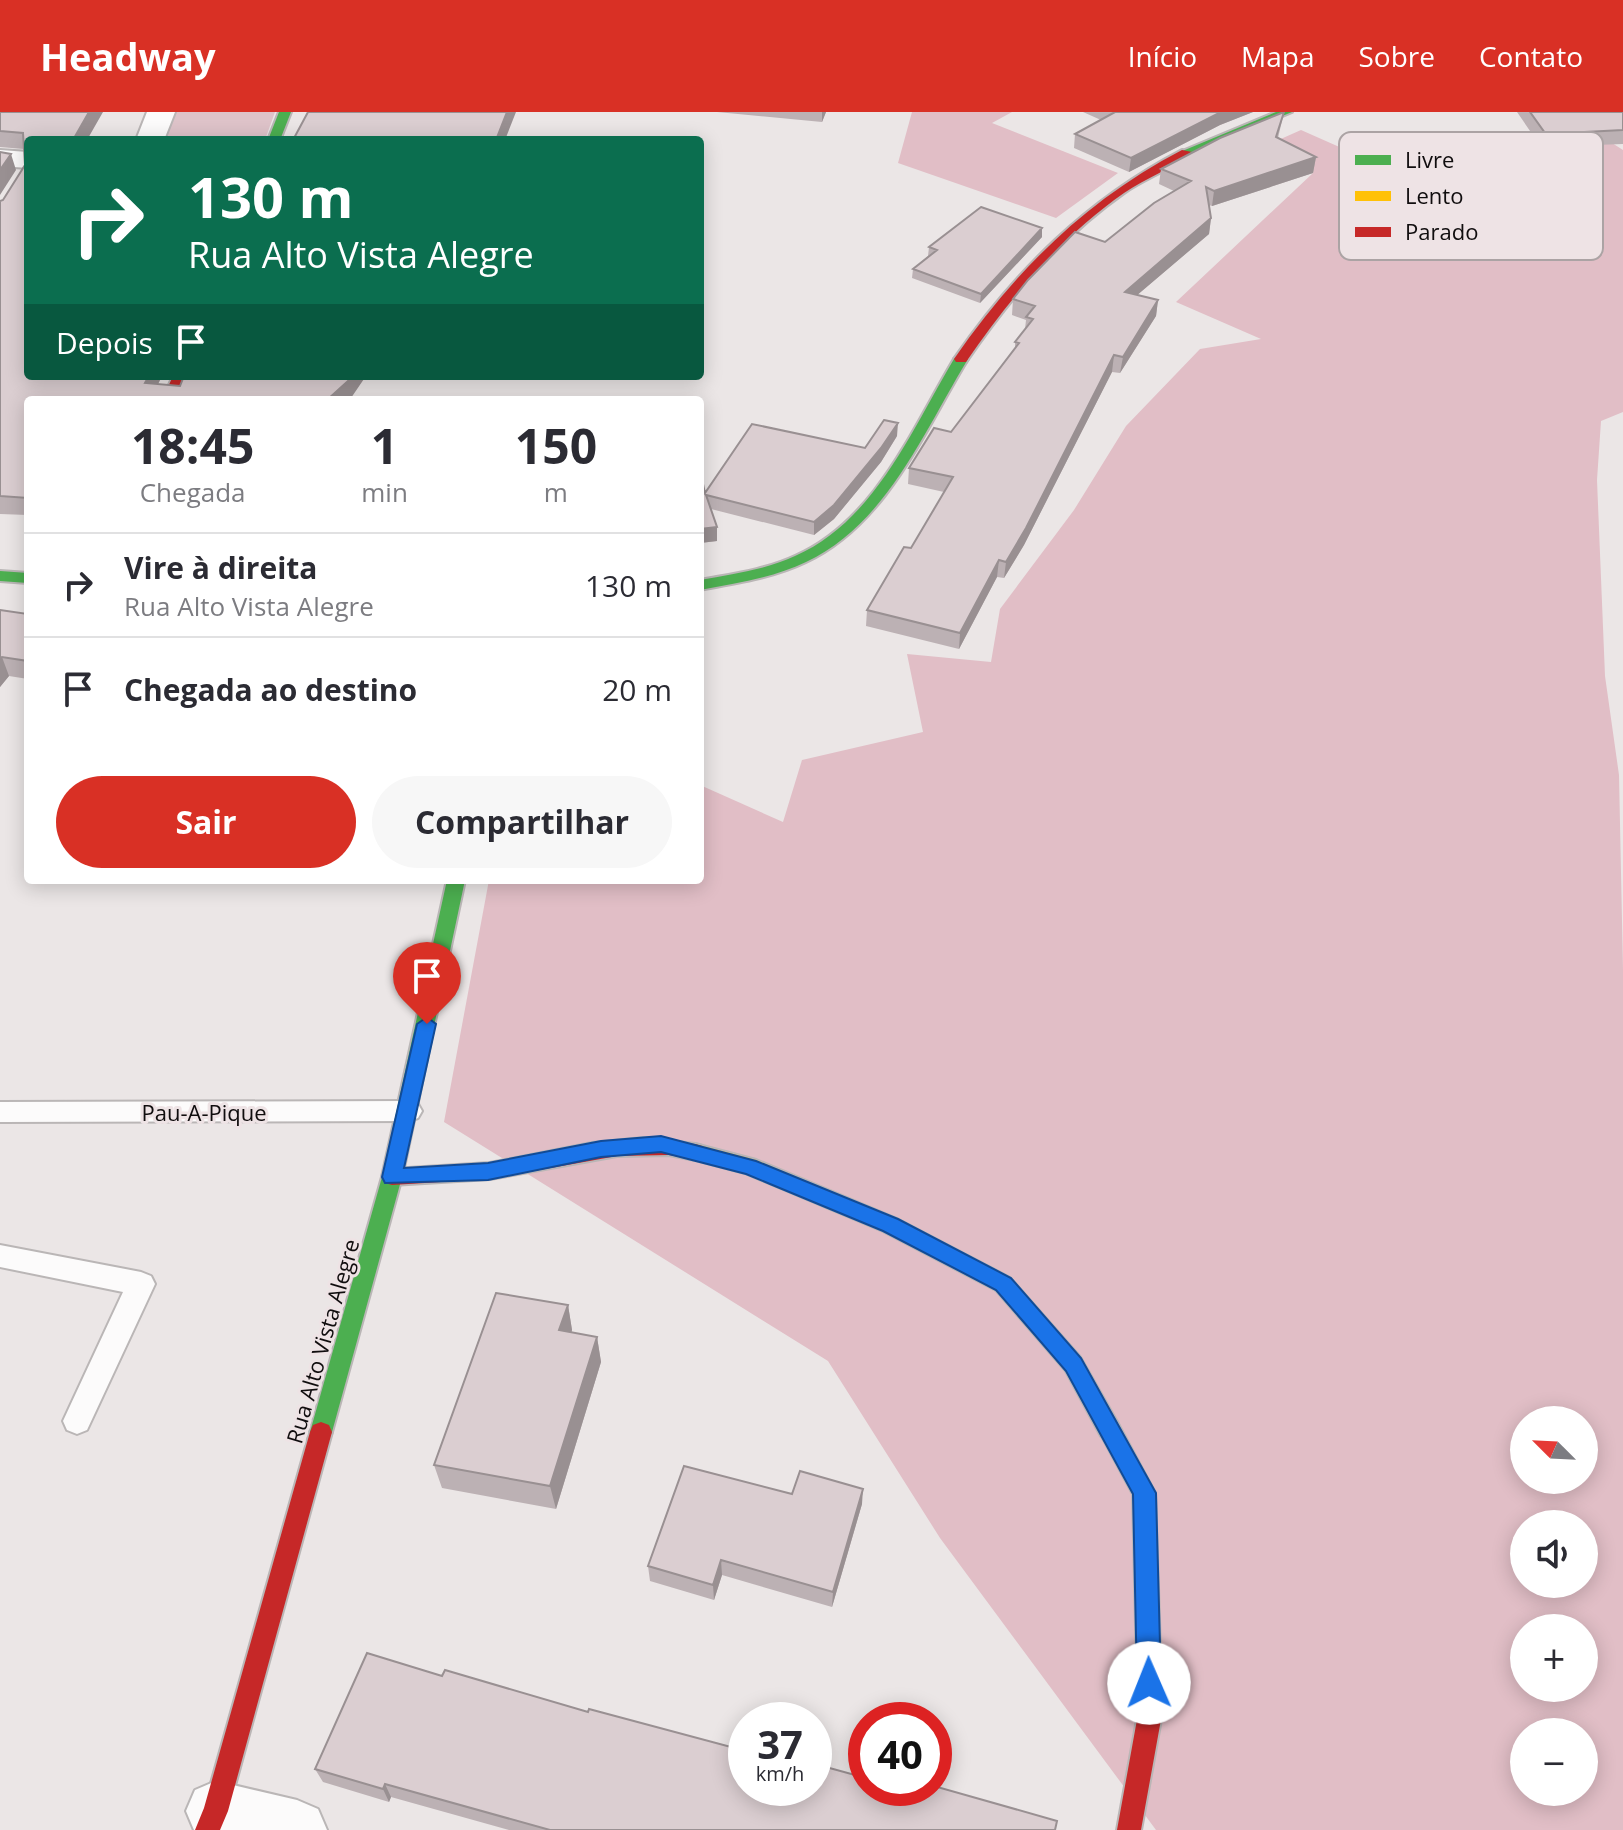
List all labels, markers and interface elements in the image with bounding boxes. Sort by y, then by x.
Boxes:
text: Headway [40,30,216,82]
text: Início [1128,37,1197,75]
text: Mapa [1241,37,1314,75]
text: Sobre [1358,37,1435,75]
text: Contato [1479,37,1583,75]
legend [1339,132,1603,260]
text: Livre [1405,144,1454,174]
text: 130 m [188,158,354,234]
icon: right [56,168,160,272]
text: Lento [1405,180,1463,210]
text: Parado [1405,216,1478,246]
text: Rua Alto Vista Alegre [188,230,534,279]
icon: arrive [169,320,213,364]
text: Depois [56,322,153,363]
text: 18:45 [131,413,254,478]
text: 1 [371,413,398,478]
text: 150 [515,413,597,478]
text: Chegada [140,474,246,510]
text: min [361,474,408,510]
text: m [544,474,568,510]
text: Vire à direita [124,547,318,588]
icon: right [56,563,100,607]
text: 130 m [585,565,672,606]
text: Rua Alto Vista Alegre [124,588,374,624]
icon: arrive [56,667,100,711]
text: Chegada ao destino [124,669,417,710]
text: 20 m [602,669,672,710]
button: Sair [56,776,356,868]
button: Compartilhar [372,776,672,868]
pin [393,942,461,1024]
icon: arrive [405,954,449,998]
street label: Pau-A-Pique [141,1097,267,1127]
street label: Rua Alto Vista Alegre [278,1235,366,1447]
north arrow [1510,1406,1598,1494]
map controls [1510,1406,1598,1806]
button: sound [1510,1510,1598,1598]
button: + [1510,1614,1598,1702]
position arrow [1107,1641,1191,1725]
speed limit sign: 40 [848,1702,952,1806]
text: 37 [757,1716,803,1771]
button: − [1510,1718,1598,1806]
text: km/h [756,1760,804,1787]

